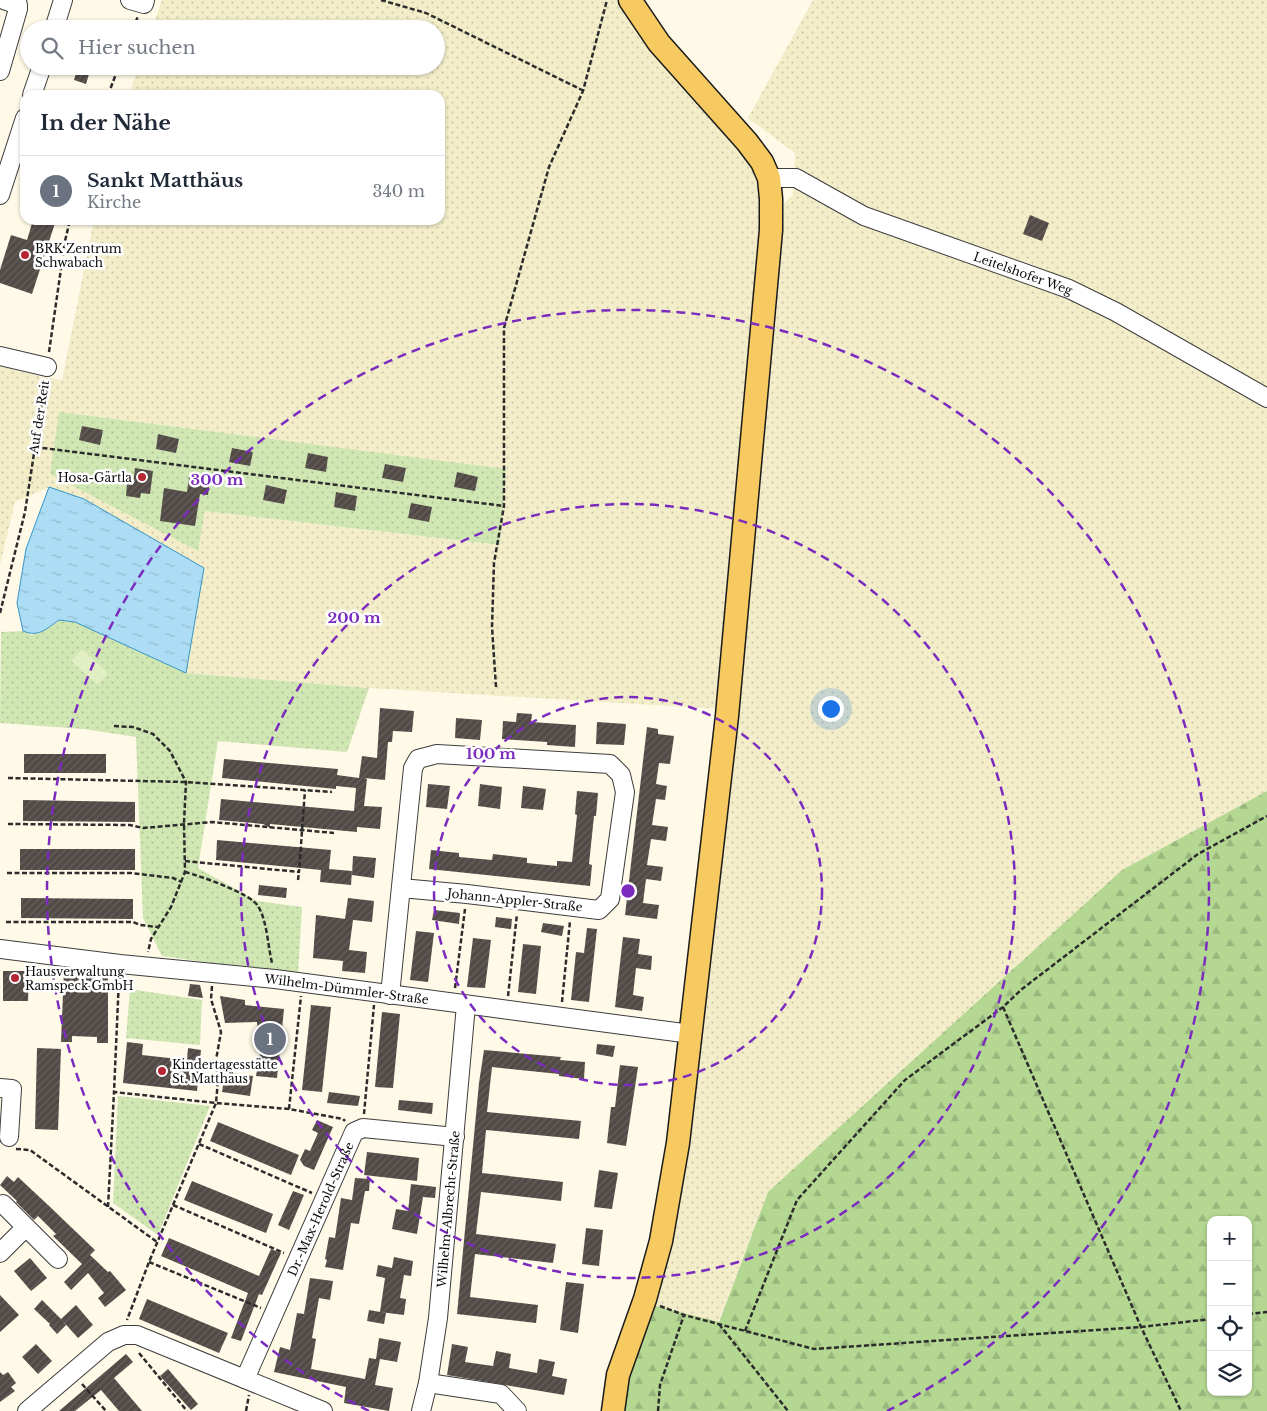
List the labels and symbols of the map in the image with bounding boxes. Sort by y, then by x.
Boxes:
place label: BRK Zentrum Schwabach [35,241,122,270]
street label: Leitelshofer Weg [972,248,1076,298]
marker: BRK Zentrum Schwabach [19,249,31,261]
street label: Auf der Reit [26,379,52,456]
place label: Hosa-Gärtla [58,470,132,485]
text: 300 m [191,470,244,489]
marker: Hosa-Gärtla [136,471,148,483]
text: 200 m [328,608,381,627]
your location [818,696,844,722]
text: 100 m [466,744,516,763]
centre of rings [619,882,637,900]
street label: Johann-Appler-Straße [445,885,583,915]
place label: Hausverwaltung Ramspeck GmbH [25,964,134,993]
street label: Wilhelm-Dümmler-Straße [263,970,430,1007]
marker: Hausverwaltung Ramspeck GmbH [9,972,21,984]
pin: 1 [254,1020,286,1058]
place label: Kindertagesstätte St. Matthäus [172,1057,278,1086]
marker: Kindertagesstätte St. Matthäus [156,1065,168,1077]
street label: Wilhelm-Albrecht-Straße [433,1130,462,1289]
street label: Dr.-Max-Herold-Straße [284,1139,356,1278]

